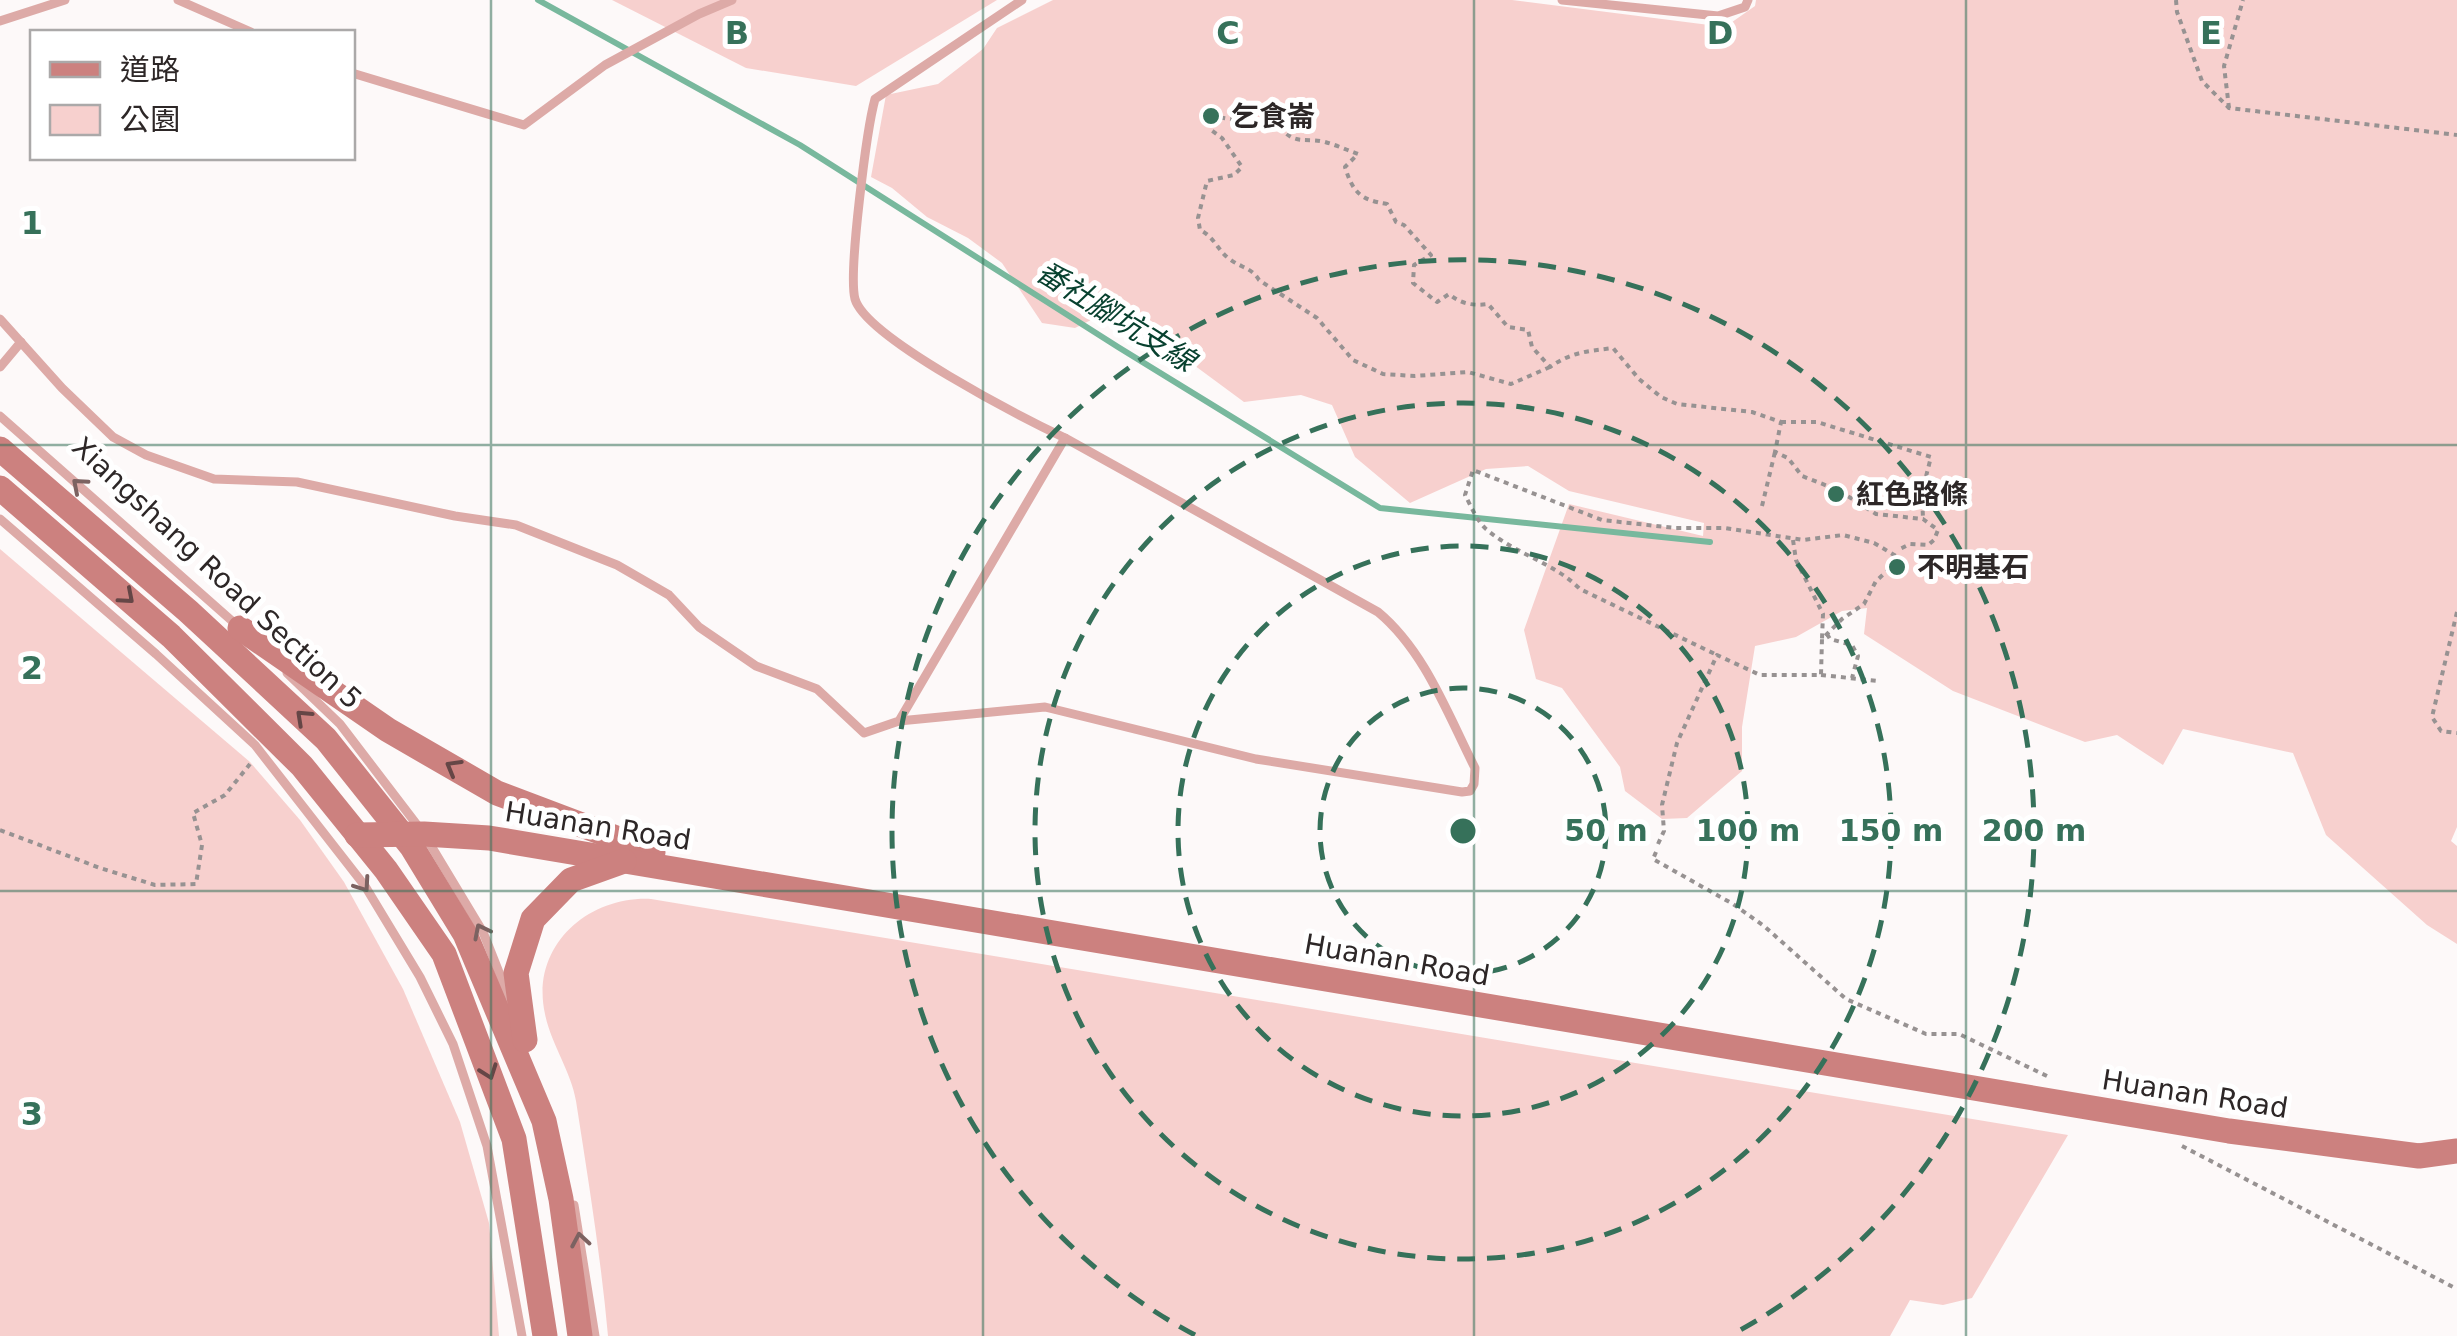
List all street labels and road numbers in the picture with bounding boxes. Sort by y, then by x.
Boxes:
street label: Xiangshang Road Section 5 [66,430,368,716]
street label: Huanan Road [503,795,693,857]
street label: Huanan Road [1302,927,1492,993]
street label: Huanan Road [2100,1063,2290,1125]

